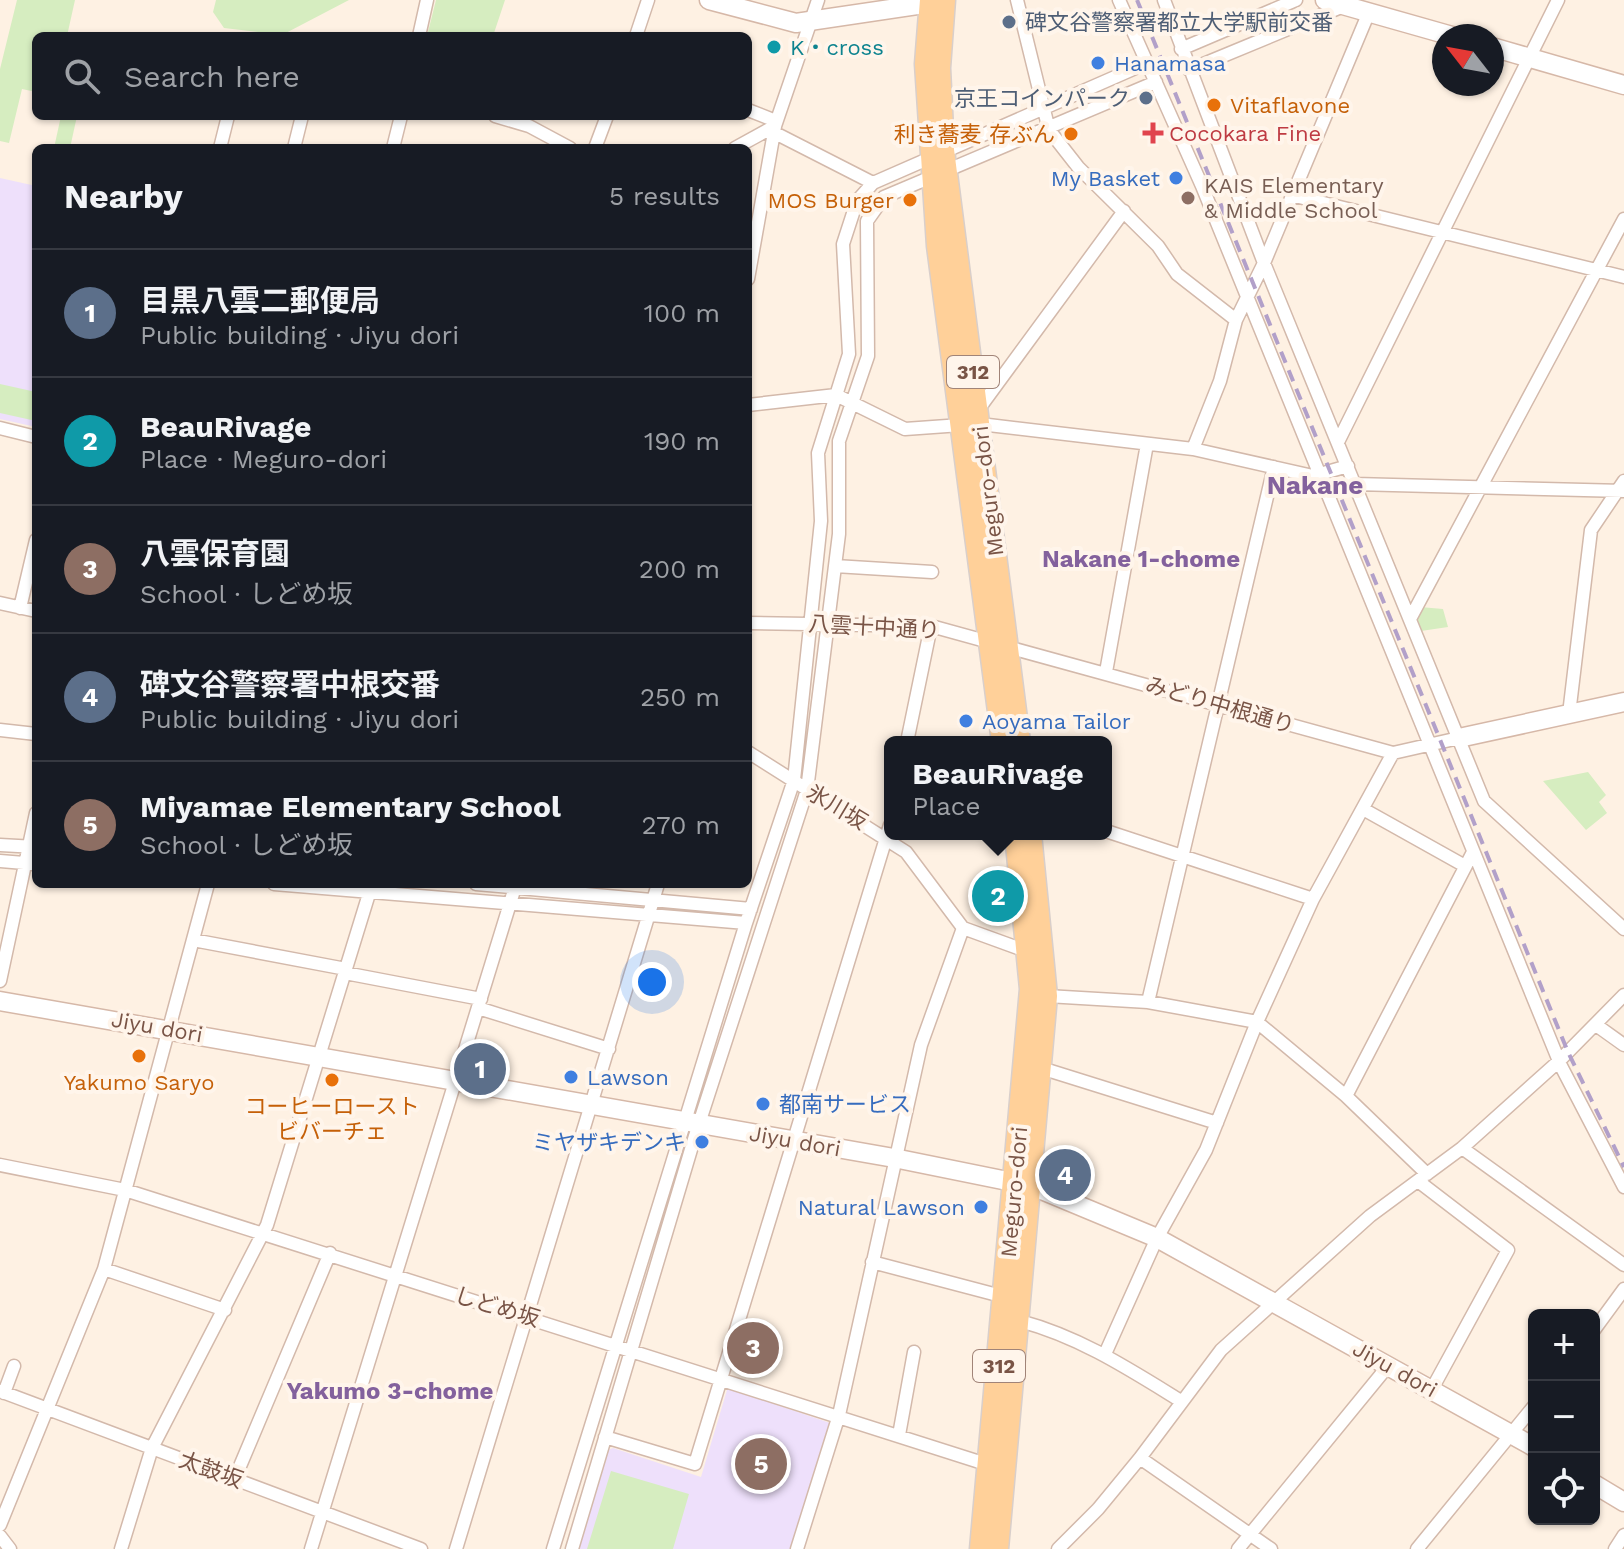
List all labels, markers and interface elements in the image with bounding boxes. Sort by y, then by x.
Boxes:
place label: 碑文谷警察署都立大学駅前交番 [1025,10,1333,35]
marker: 碑文谷警察署都立大学駅前交番 [1000,13,1018,31]
north arrow [1432,24,1504,96]
search box [32,32,752,120]
place label: K・cross [790,35,884,60]
marker: K・cross [765,38,783,56]
place label: Hanamasa [1114,51,1226,76]
icon: search [60,54,104,98]
marker: Hanamasa [1089,54,1107,72]
text: Search here [124,59,300,94]
place label: 京王コインパーク [954,86,1130,111]
marker: 京王コインパーク [1137,89,1155,107]
place label: Vitaflavone [1230,93,1350,118]
marker: Vitaflavone [1205,96,1223,114]
place label: Cocokara Fine [1169,121,1321,146]
place label: 利き蕎麦 存ぶん [893,122,1055,147]
marker: Cocokara Fine [1144,124,1162,142]
marker: 利き蕎麦 存ぶん [1062,125,1080,143]
place label: My Basket [1051,166,1160,191]
marker: My Basket [1167,169,1185,187]
place label: KAIS Elementary & Middle School [1204,173,1384,223]
text: Nearby [64,176,183,216]
text: 5 results [609,181,720,211]
place label: MOS Burger [767,188,894,213]
marker: KAIS Elementary & Middle School [1179,189,1197,207]
marker: MOS Burger [901,191,919,209]
text: 目黒八雲二郵便局 [140,283,380,318]
text: 1 [84,298,96,328]
text: 100 m [644,298,720,328]
text: Public building · Jiyu dori [140,320,459,350]
road number: 312 [947,356,999,388]
text: BeauRivage [140,409,311,444]
street label: Meguro-dori [968,424,1008,558]
text: 2 [82,426,98,456]
text: 190 m [644,426,720,456]
text: Place · Meguro-dori [140,444,387,474]
district label: Nakane [1267,470,1363,500]
text: 八雲保育園 [140,536,290,571]
district label: Nakane 1-chome [1042,545,1240,573]
text: 3 [82,554,98,584]
text: 200 m [639,554,720,584]
text: School · しどめ坂 [140,579,353,609]
street label: 八雲十中通り [807,611,941,643]
text: 碑文谷警察署中根交番 [140,667,440,702]
street label: みどり中根通り [1143,672,1297,738]
text: 4 [82,682,98,712]
text: 250 m [640,682,720,712]
text: Public building · Jiyu dori [140,704,459,734]
place label: Aoyama Tailor [982,709,1131,734]
marker: Aoyama Tailor [957,712,975,730]
popup [884,736,1112,840]
text: BeauRivage [912,756,1084,791]
street label: 氷川坂 [802,779,872,835]
text: Miyamae Elementary School [140,789,561,824]
text: Place [912,791,980,821]
text: 5 [82,810,98,840]
text: 270 m [641,810,720,840]
text: School · しどめ坂 [140,830,353,860]
pin: 2 [972,866,1024,926]
your location [632,962,672,1002]
street label: Jiyu dori [109,1007,205,1047]
pin: 1 [454,1039,506,1099]
marker: Yakumo Saryo [130,1047,148,1065]
place label: Lawson [587,1065,669,1090]
marker: Lawson [562,1068,580,1086]
place label: Yakumo Saryo [64,1070,214,1095]
marker: コーヒーロースト ビバーチェ [323,1071,341,1089]
place label: 都南サービス [779,1092,911,1117]
place label: コーヒーロースト ビバーチェ [245,1094,419,1144]
marker: 都南サービス [754,1095,772,1113]
street label: Jiyu dori [747,1121,843,1161]
street label: Meguro-dori [996,1125,1032,1259]
place label: ミヤザキデンキ [532,1130,686,1155]
marker: ミヤザキデンキ [693,1133,711,1151]
pin: 4 [1039,1145,1091,1205]
place label: Natural Lawson [798,1195,965,1220]
marker: Natural Lawson [972,1198,990,1216]
street label: しどめ坂 [451,1282,543,1332]
map controls [1528,1309,1600,1525]
button: + [1528,1309,1600,1381]
pin: 3 [727,1318,779,1378]
street label: Jiyu dori [1349,1336,1441,1402]
road number: 312 [973,1350,1025,1382]
district label: Yakumo 3-chome [287,1377,494,1405]
button: − [1528,1381,1600,1453]
pin: 5 [735,1434,787,1494]
street label: 太鼓坂 [176,1447,246,1493]
button: locate [1528,1453,1600,1525]

